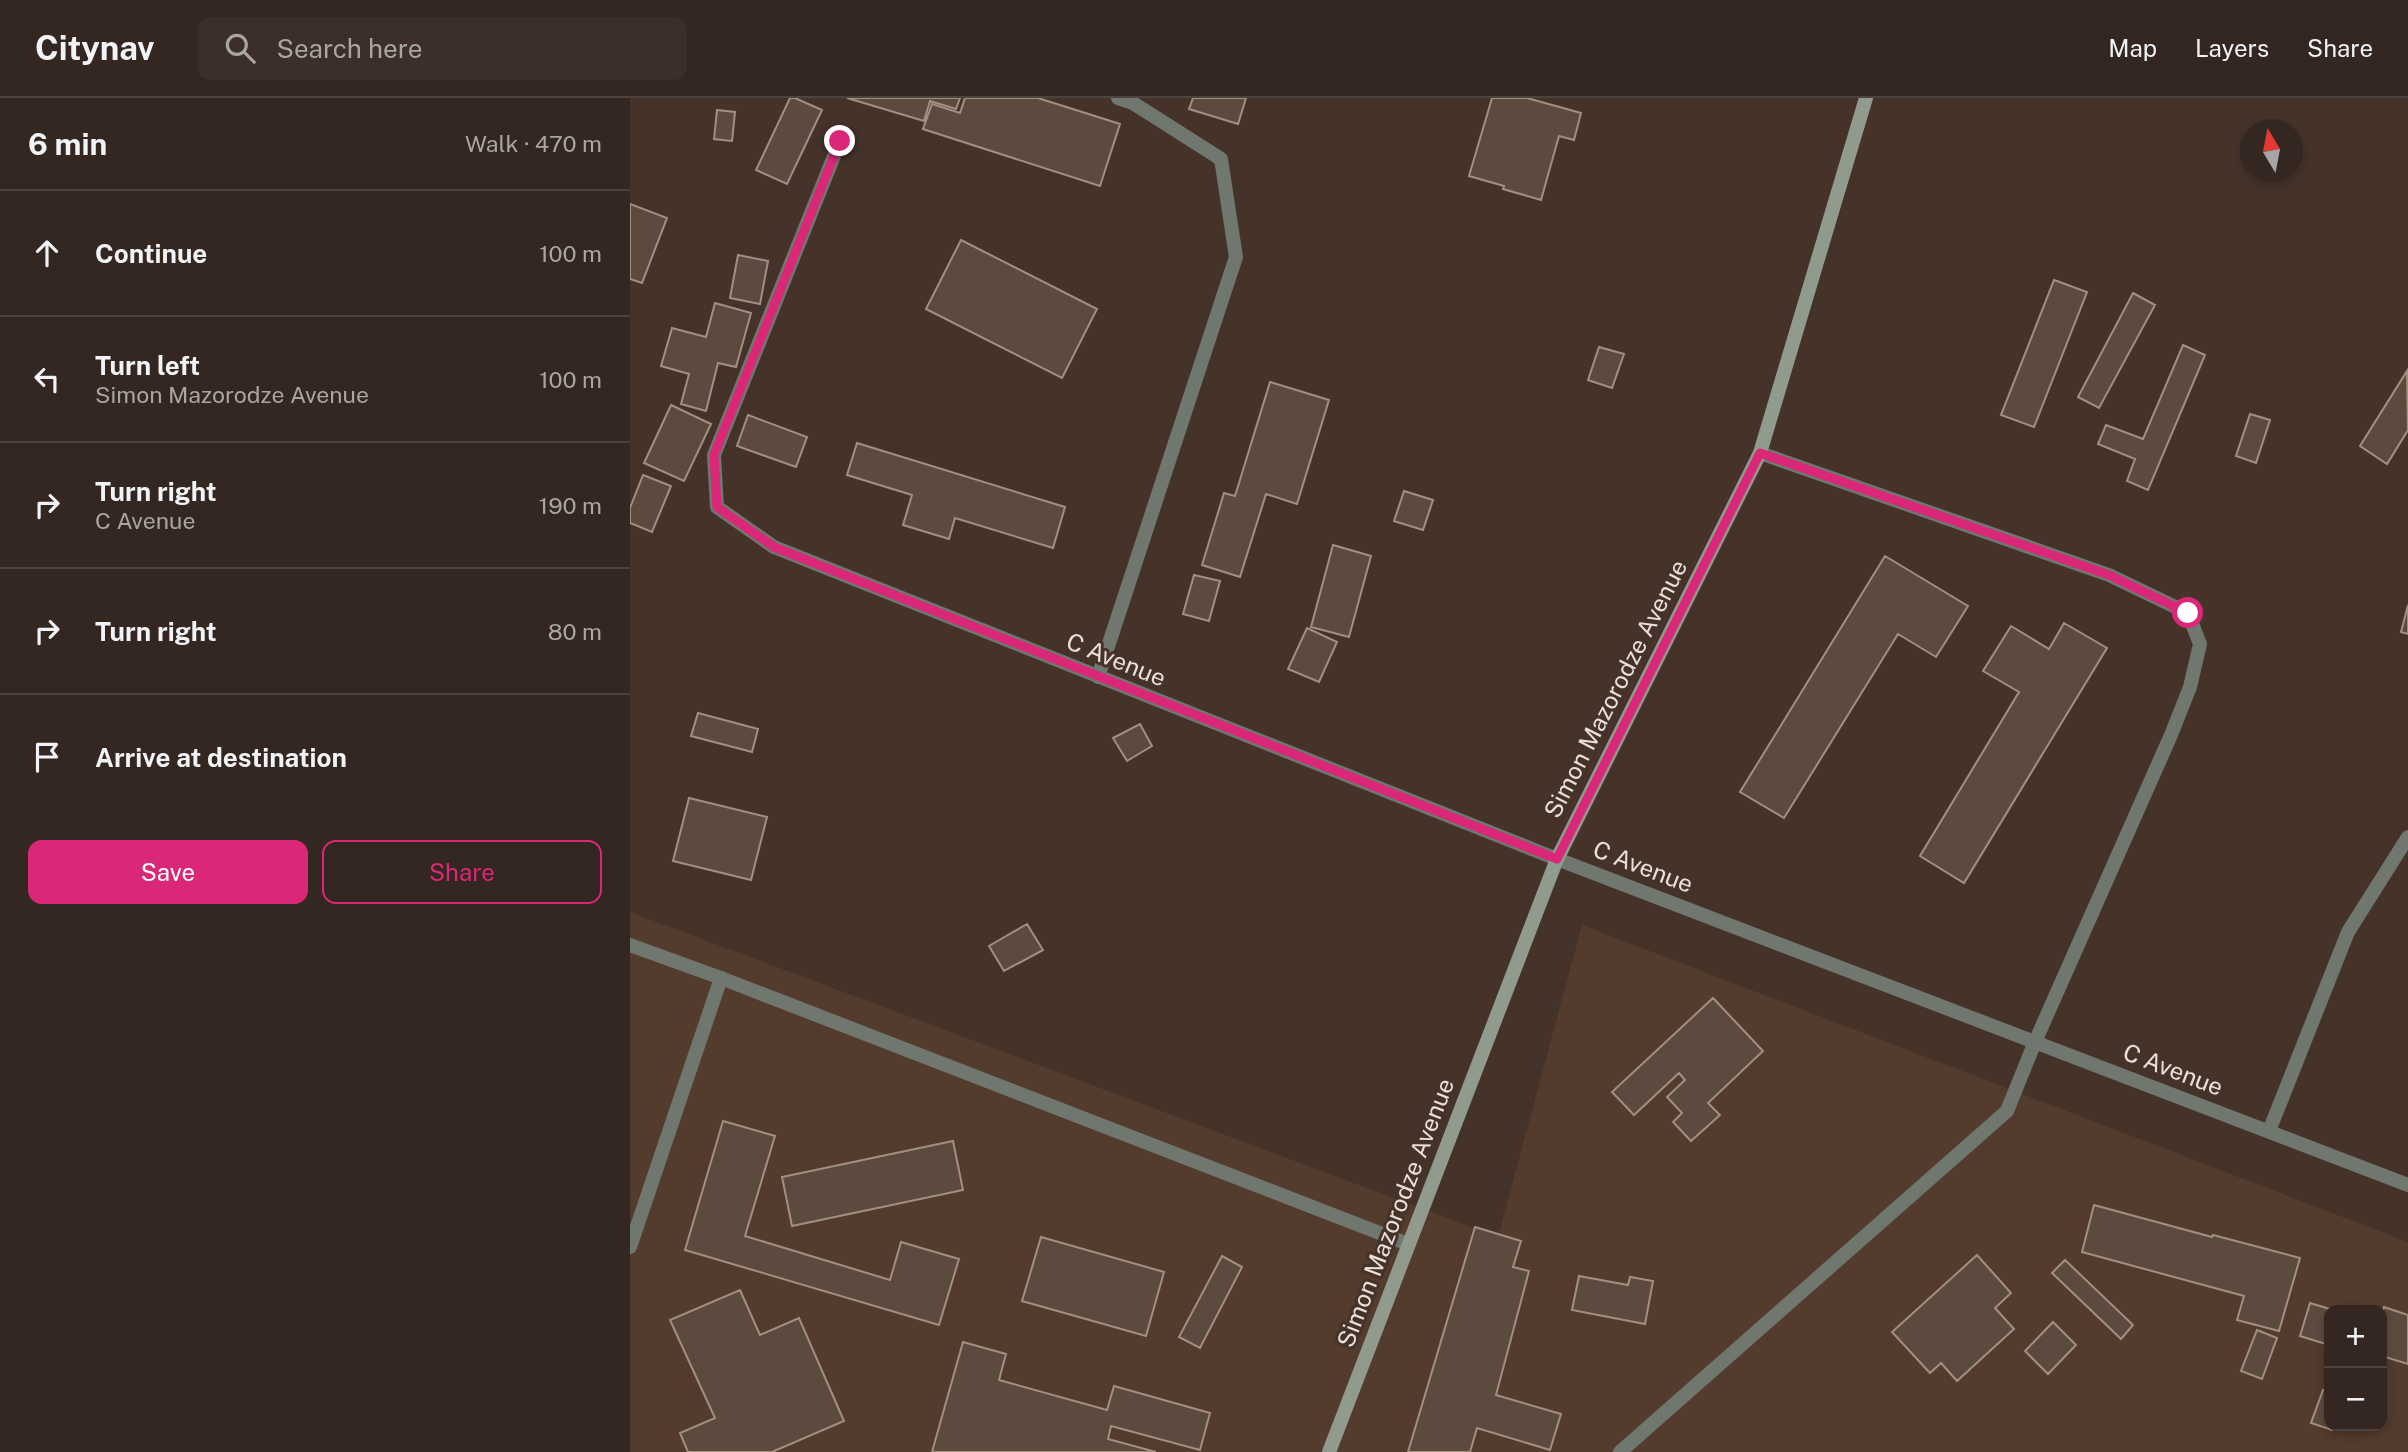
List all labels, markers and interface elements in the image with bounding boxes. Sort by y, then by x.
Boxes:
search box [197,17,687,80]
text: Citynav [35,29,155,67]
icon: search [221,29,259,67]
text: Search here [277,33,423,64]
text: Map [2108,34,2157,62]
text: Layers [2195,34,2269,62]
text: Share [2307,34,2373,62]
north arrow [2240,119,2303,182]
route end [824,125,855,156]
text: 6 min [28,126,107,162]
text: Walk · 470 m [465,130,602,157]
icon: ahead [28,234,66,272]
text: Continue [95,238,207,269]
text: 100 m [539,240,602,267]
text: Turn left [95,350,200,381]
icon: left [28,360,66,398]
text: 100 m [539,366,602,393]
text: Simon Mazorodze Avenue [95,381,369,408]
text: Turn right [95,476,217,507]
icon: right [28,486,66,524]
text: 190 m [539,492,602,519]
text: C Avenue [95,507,195,534]
street label: Simon Mazorodze Avenue [1538,555,1692,822]
route start [2172,597,2203,628]
icon: right [28,612,66,650]
text: Turn right [95,616,217,647]
text: 80 m [548,618,602,645]
street label: C Avenue [1063,626,1170,692]
icon: arrive [28,738,66,776]
text: Arrive at destination [95,742,347,773]
street label: C Avenue [1589,834,1697,898]
button: Save [28,840,308,904]
button: Share [322,840,602,904]
street label: C Avenue [2119,1037,2227,1101]
street label: Simon Mazorodze Avenue [1331,1074,1459,1351]
map controls [2324,1305,2387,1431]
button: + [2324,1305,2387,1368]
button: − [2324,1368,2387,1431]

